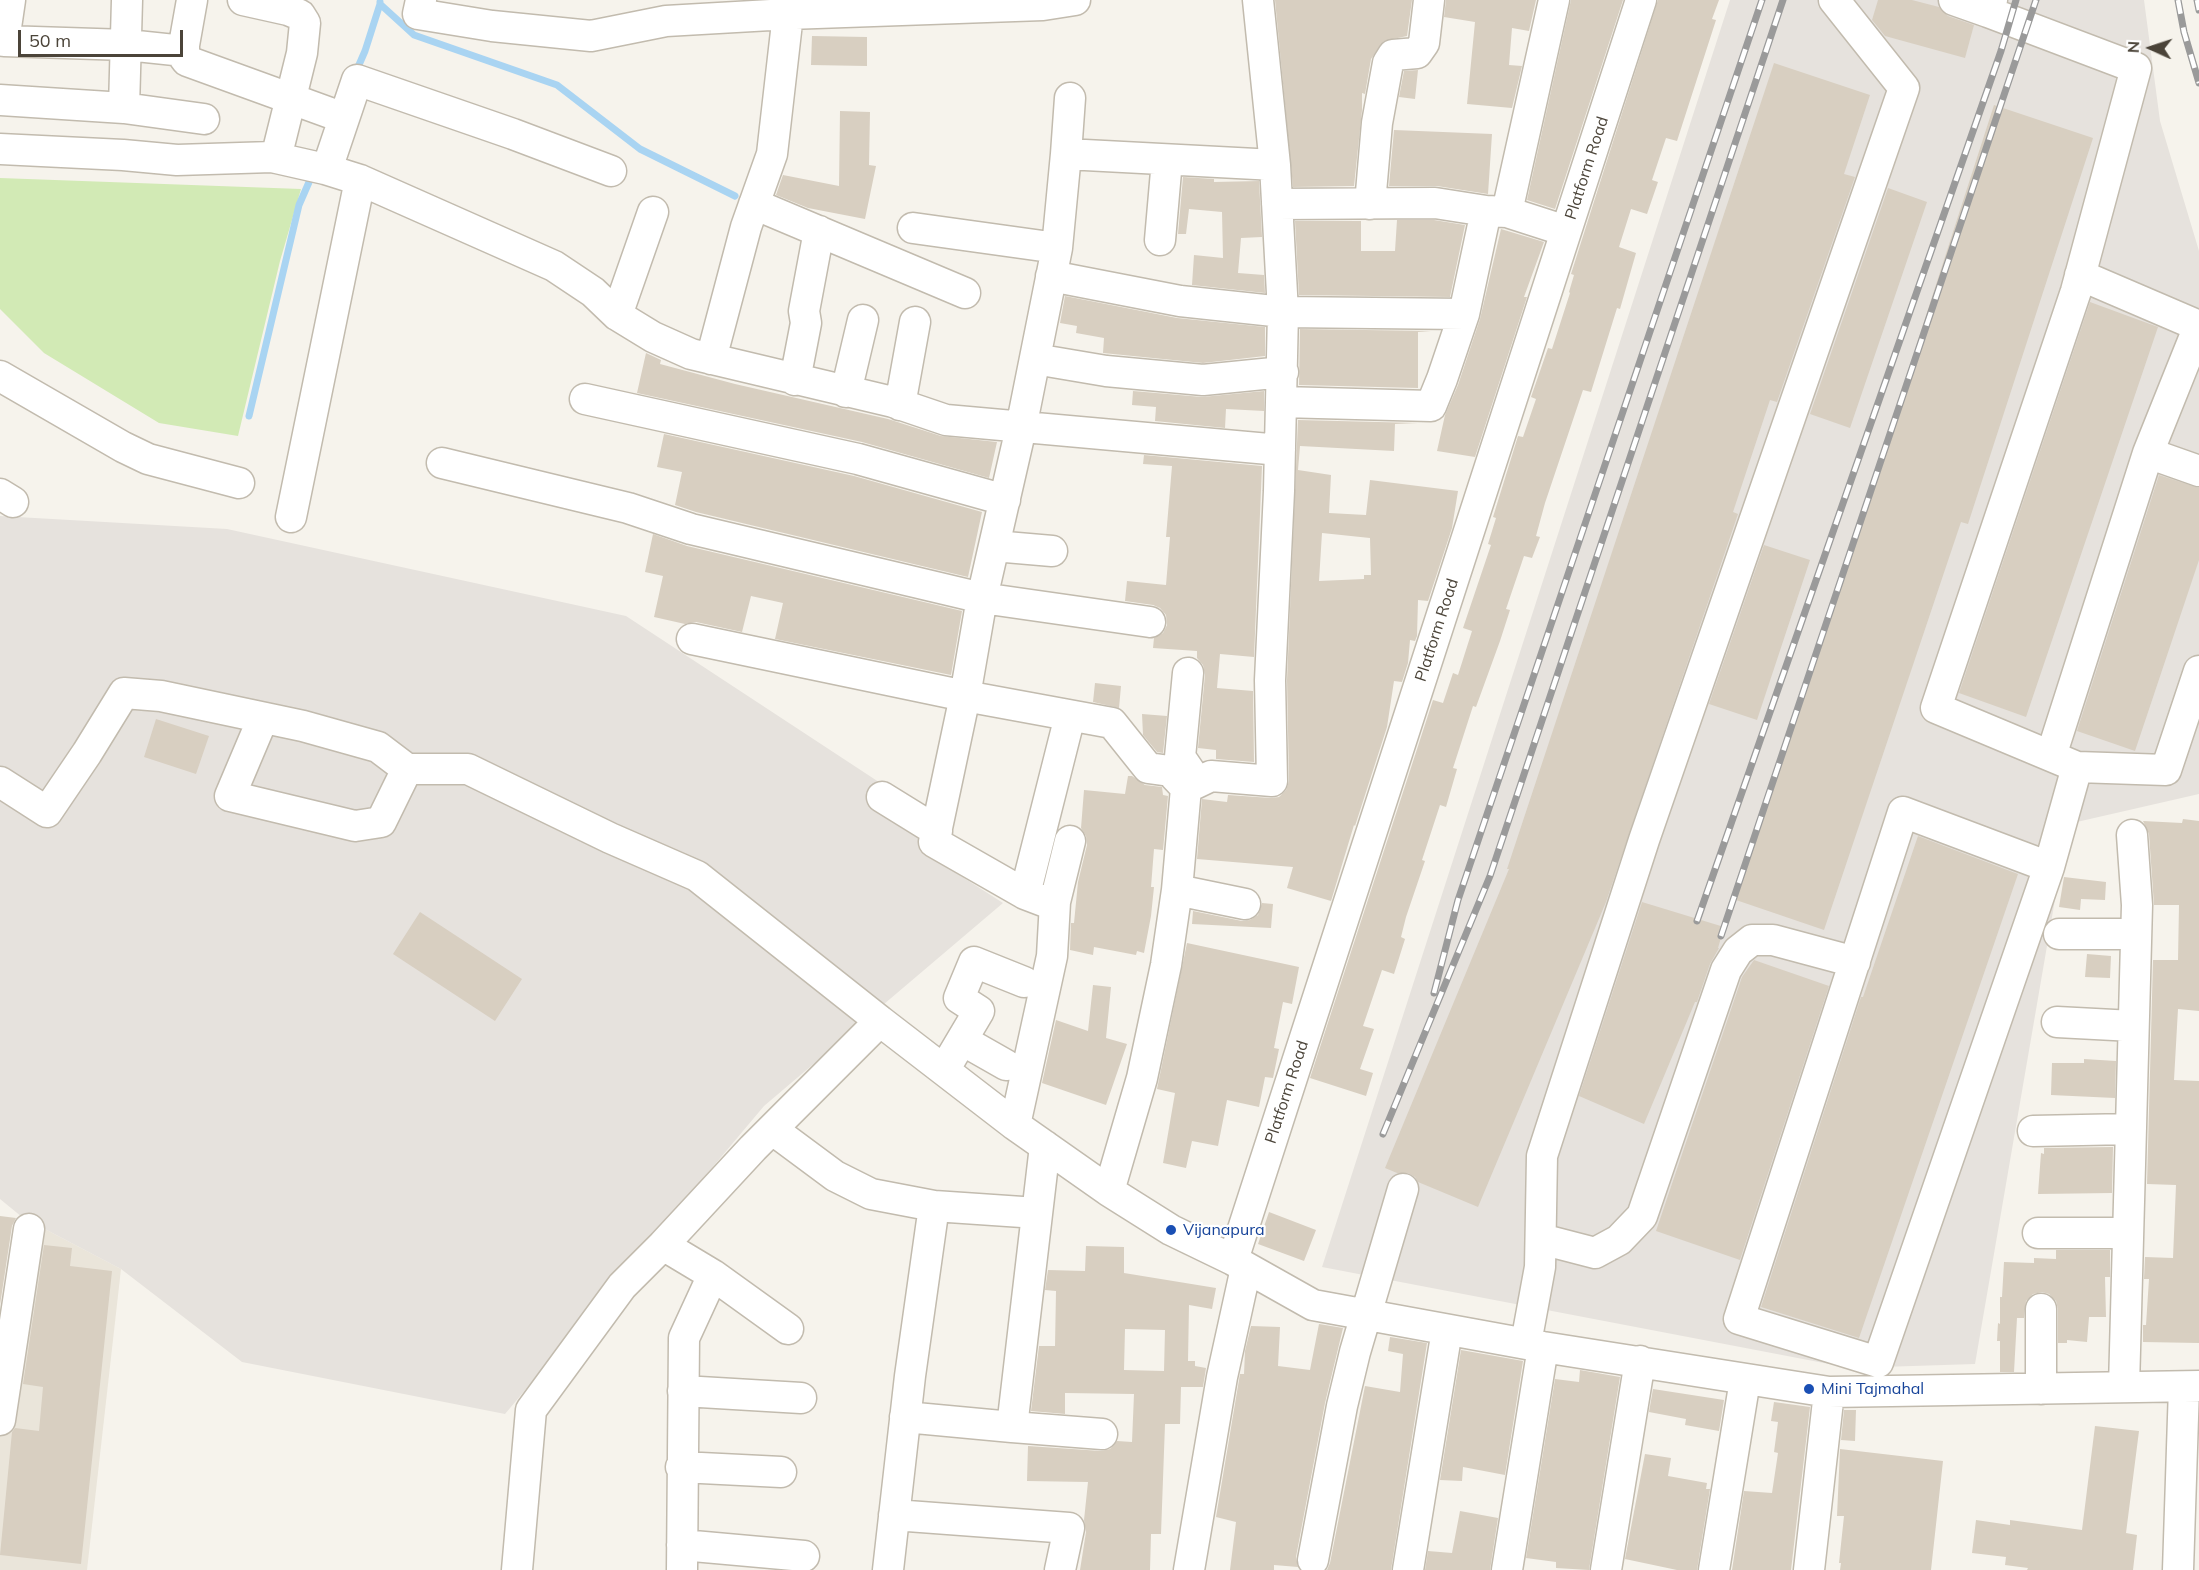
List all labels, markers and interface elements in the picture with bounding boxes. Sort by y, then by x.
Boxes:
scale bar [21,18,186,56]
north arrow [2121,18,2181,78]
text: 50 m [29,29,71,52]
text: N [2123,40,2143,54]
street label: Platform Road [1561,114,1613,222]
street label: Platform Road [1411,576,1463,684]
street label: Platform Road [1261,1038,1313,1146]
place label: Vijanapura [1183,1220,1265,1240]
marker: Vijanapura [1164,1223,1178,1237]
place label: Mini Tajmahal [1821,1379,1924,1399]
marker: Mini Tajmahal [1802,1382,1816,1396]

